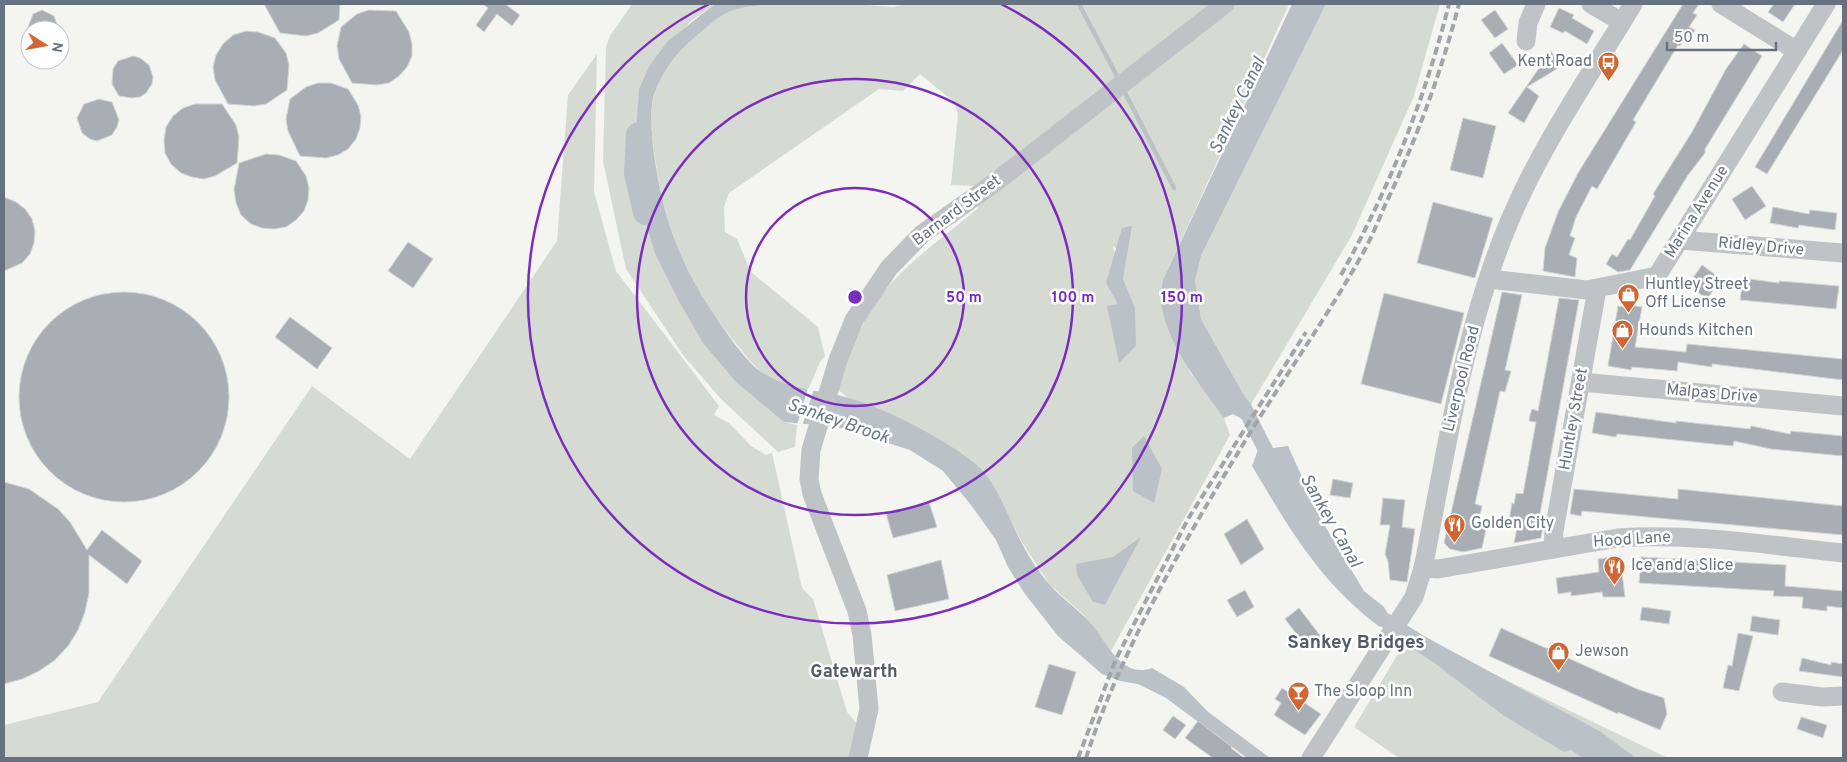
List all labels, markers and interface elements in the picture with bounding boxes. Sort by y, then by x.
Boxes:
north arrow [20,20,70,70]
scale bar [1667,20,1776,52]
text: 50 m [1674,29,1709,48]
text: N [47,41,66,54]
bus stop icon: Kent Road [1596,50,1620,81]
place label: Kent Road [1517,52,1592,72]
water label: Sankey Canal [1205,53,1272,158]
street label: Marina Avenue [1661,162,1733,262]
street label: Barnard Street [909,171,1005,251]
street label: Ridley Drive [1717,233,1805,261]
place label: Huntley Street Off License [1645,275,1749,313]
shop icon: Huntley Street Off License [1617,282,1641,313]
centre of rings [846,288,864,306]
text: 50 m [946,289,982,308]
text: 100 m [1052,289,1094,308]
text: 150 m [1161,289,1203,308]
shop icon: Hounds Kitchen [1611,319,1635,350]
place label: Hounds Kitchen [1639,321,1753,341]
street label: Liverpool Road [1439,324,1485,434]
street label: Huntley Street [1555,366,1593,472]
street label: Malpas Drive [1665,380,1759,408]
water label: Sankey Brook [784,394,893,450]
water label: Sankey Canal [1294,470,1367,573]
restaurant icon: Golden City [1443,512,1467,543]
place label: Golden City [1471,514,1554,534]
street label: Hood Lane [1593,527,1671,553]
restaurant icon: Ice and a Slice [1603,554,1627,585]
place label: Ice and a Slice [1631,556,1733,576]
district label: Sankey Bridges [1287,631,1425,655]
shop icon: Jewson [1547,640,1571,671]
place label: Jewson [1575,642,1629,662]
district label: Gatewarth [810,661,898,684]
bar icon: The Sloop Inn [1286,680,1310,711]
place label: The Sloop Inn [1314,682,1412,702]

